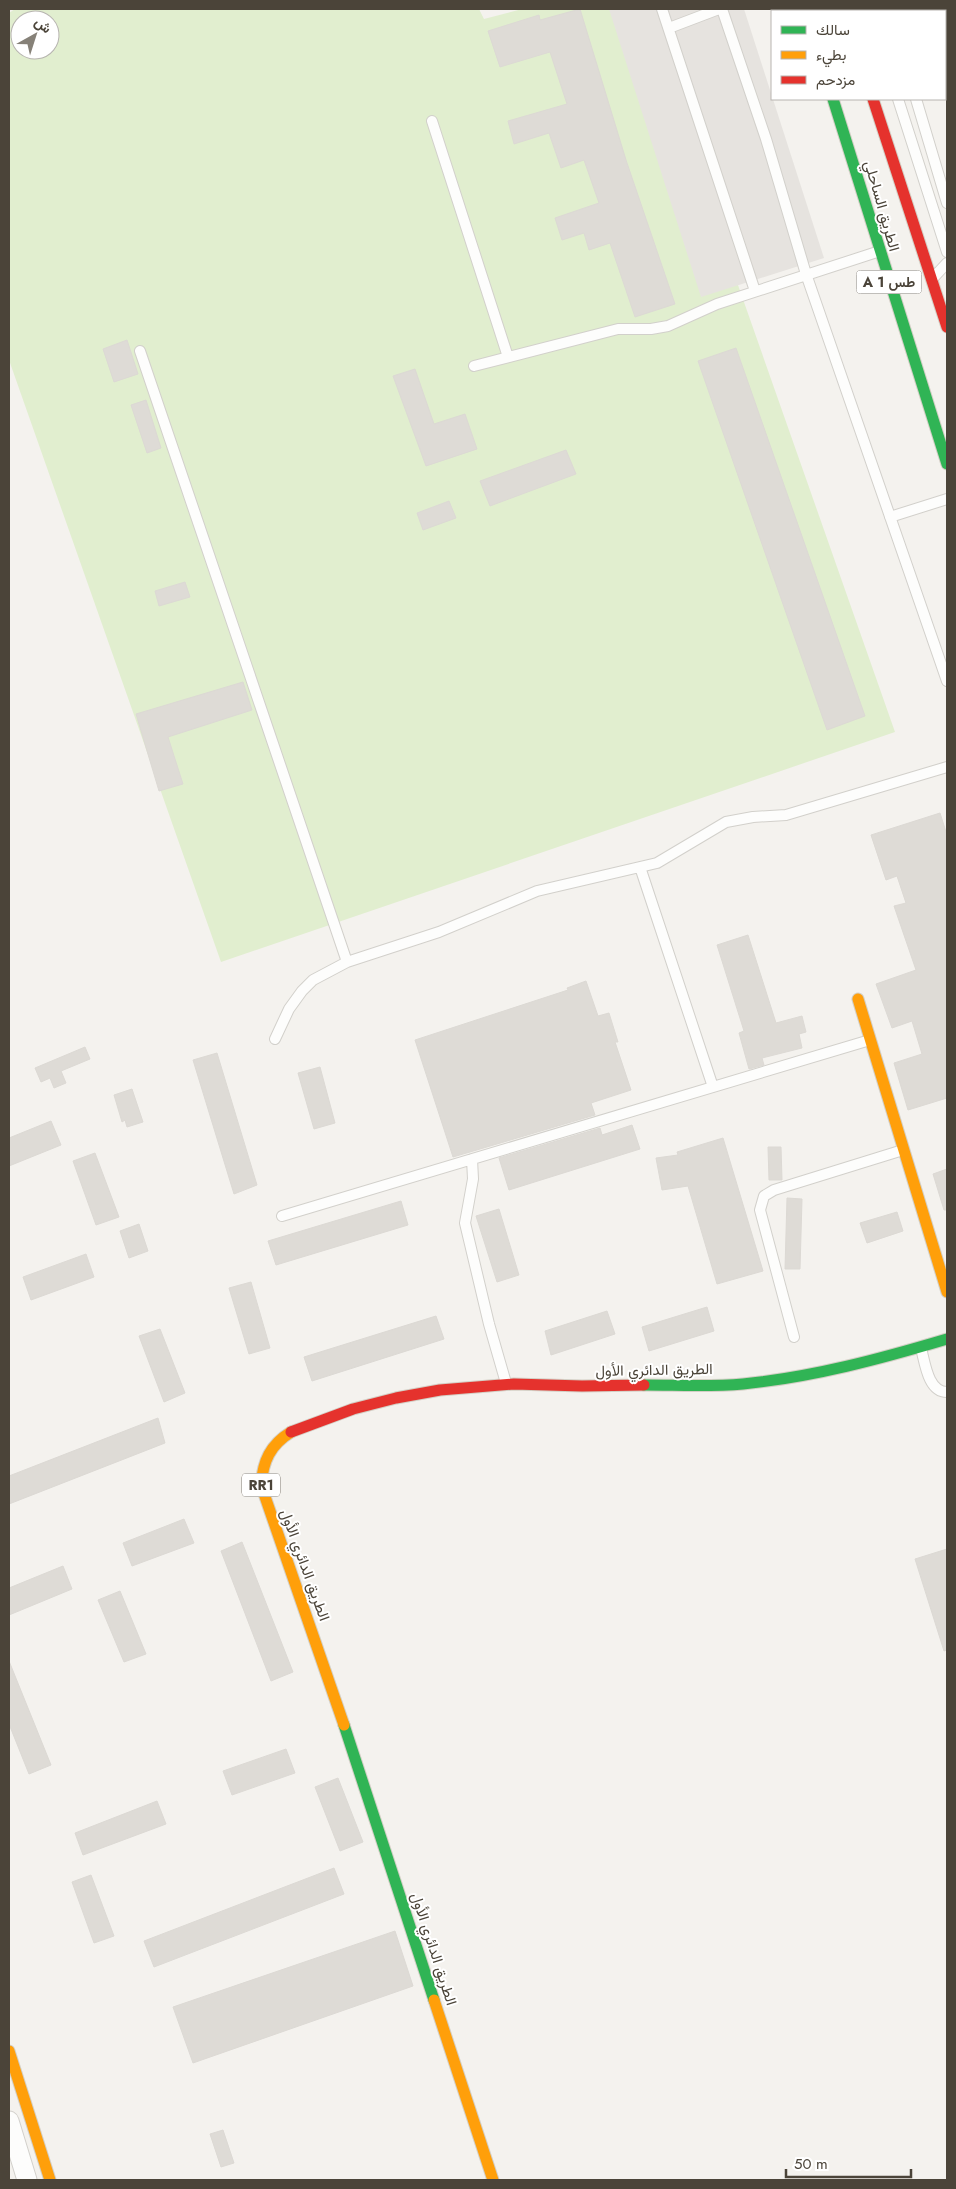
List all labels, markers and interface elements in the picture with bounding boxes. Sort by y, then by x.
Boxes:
north arrow [10,10,60,60]
legend [771,10,946,100]
text: ش [30,12,56,38]
text: سالك [816,19,850,41]
text: بطيء [816,44,846,68]
text: مزدحم [816,69,855,91]
street label: الطريق الساحلي [857,158,905,254]
road number: A 1 طس [856,270,922,294]
street label: الطريق الدائري الأول [595,1358,713,1384]
road number: RR1 [242,1474,280,1496]
street label: الطريق الدائري الأول [273,1506,335,1625]
street label: الطريق الدائري الأول [403,1890,463,2009]
scale bar [786,2146,911,2178]
text: 50 m [794,2153,828,2175]

